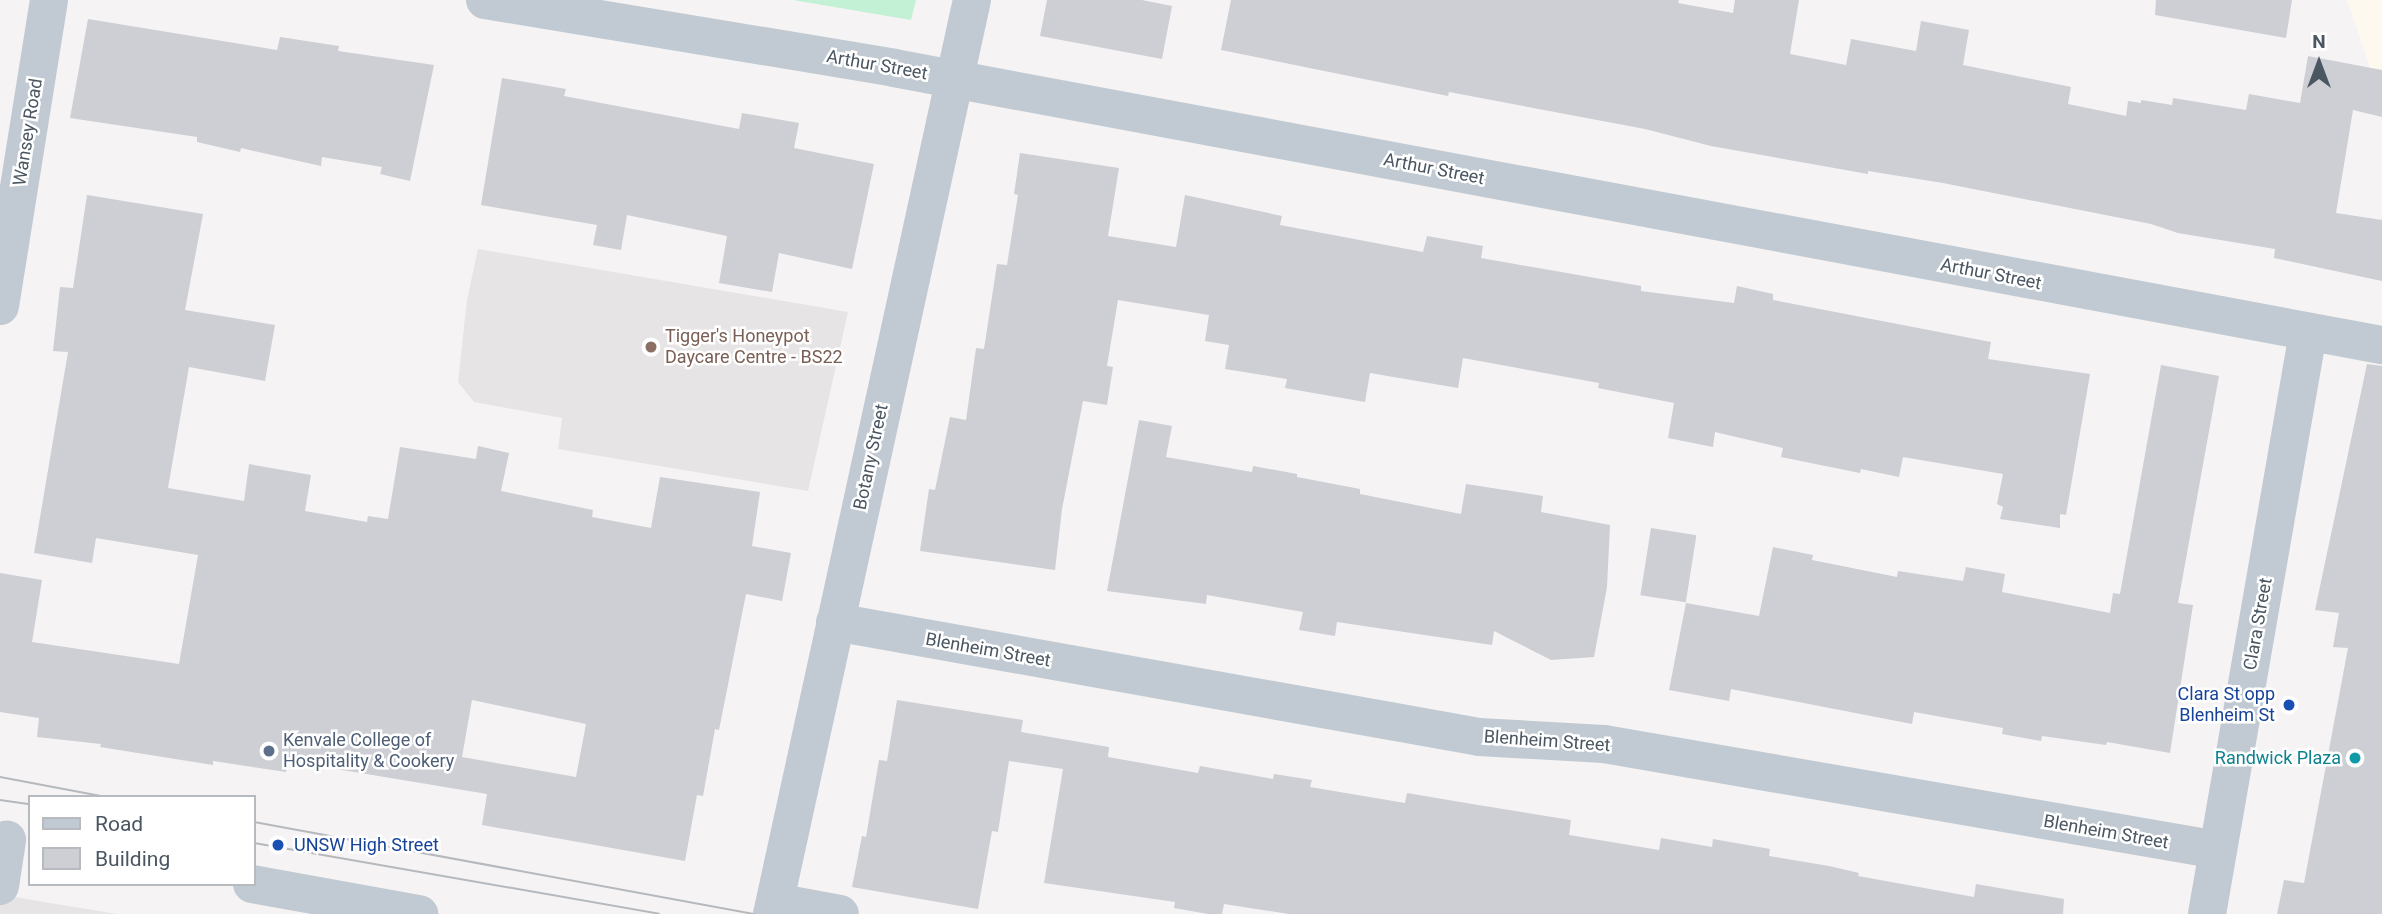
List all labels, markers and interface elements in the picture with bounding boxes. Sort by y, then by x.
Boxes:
north arrow [2284,28,2354,98]
text: N [2312,30,2326,53]
street label: Arthur Street [825,46,929,84]
street label: Wansey Road [9,77,47,187]
street label: Arthur Street [1382,149,1486,189]
street label: Arthur Street [1939,254,2043,294]
place label: Tigger's Honeypot Daycare Centre - BS22 [665,326,843,368]
marker: Tigger's Honeypot Daycare Centre - BS22 [643,339,659,355]
street label: Botany Street [849,402,893,512]
street label: Clara Street [2239,576,2277,672]
street label: Blenheim Street [924,628,1052,672]
place label: Clara St opp Blenheim St [2178,684,2275,726]
marker: Clara St opp Blenheim St [2281,697,2297,713]
street label: Blenheim Street [1483,726,1611,756]
place label: Kenvale College of Hospitality & Cookery [283,730,454,772]
marker: Kenvale College of Hospitality & Cookery [261,743,277,759]
place label: Randwick Plaza [2215,747,2341,769]
marker: Randwick Plaza [2347,750,2363,766]
legend [28,795,256,886]
street label: Blenheim Street [2042,810,2170,854]
text: Road [95,812,143,836]
place label: UNSW High Street [294,834,439,856]
marker: UNSW High Street [268,835,288,855]
text: Building [95,847,170,871]

